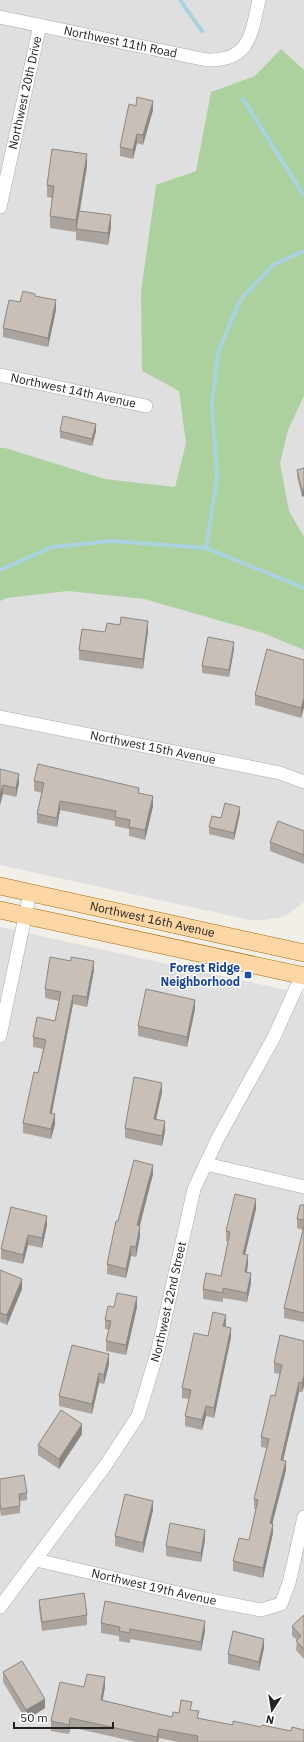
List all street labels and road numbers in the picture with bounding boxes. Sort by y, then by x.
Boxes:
street label: Northwest 11th Road [63,22,178,61]
street label: Northwest 20th Drive [5,34,44,151]
street label: Northwest 14th Avenue [9,369,138,411]
street label: Northwest 15th Avenue [89,727,218,767]
street label: Northwest 16th Avenue [89,898,217,940]
street label: Northwest 22nd Street [147,1240,189,1364]
street label: Northwest 19th Avenue [90,1565,218,1608]

